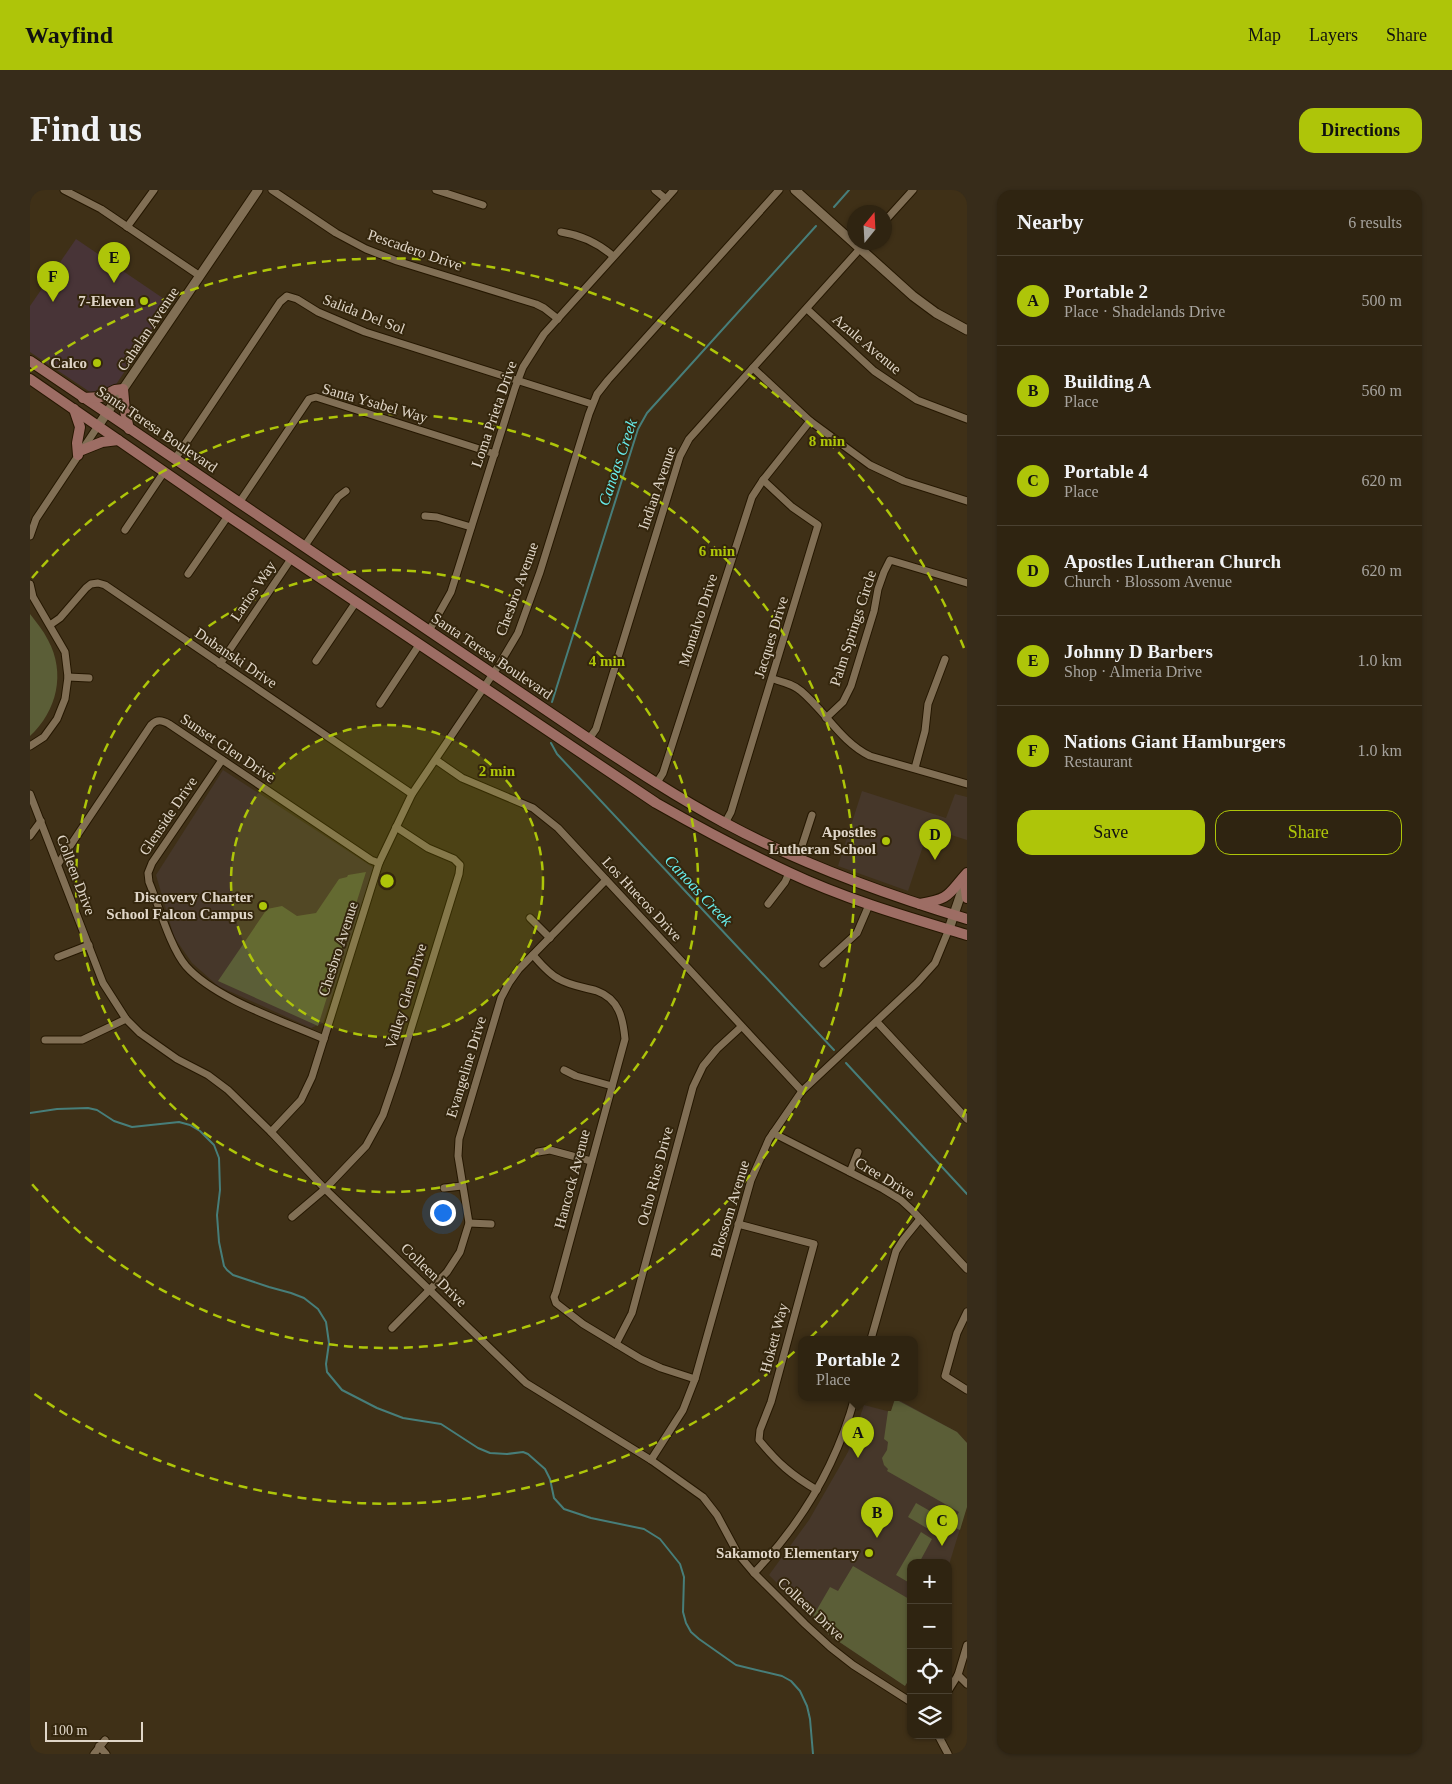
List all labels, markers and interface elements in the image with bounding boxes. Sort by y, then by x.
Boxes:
text: Wayfind [25,22,113,48]
text: Map [1248,25,1281,45]
text: Layers [1309,25,1358,45]
text: Share [1386,25,1427,45]
button: Directions [1299,108,1422,153]
text: Find us [30,110,142,149]
north arrow [847,205,892,250]
text: Nearby [1017,210,1084,234]
text: 6 results [1348,214,1402,231]
street label: Pescadero Drive [366,226,465,274]
pin: E [98,242,130,283]
pin: F [37,261,69,302]
text: Portable 2 [1064,281,1148,302]
street label: Cahalan Avenue [114,284,182,374]
street label: Salida Del Sol [321,291,407,337]
text: A [1027,292,1039,309]
text: 500 m [1362,292,1402,309]
place label: 7-Eleven [78,293,135,309]
marker: 7-Eleven [138,295,150,307]
text: Place · Shadelands Drive [1064,303,1225,320]
street label: Azule Avenue [830,311,905,377]
place label: Calco [50,355,87,371]
marker: Calco [91,357,103,369]
street label: Loma Prieta Drive [468,358,520,469]
text: Building A [1064,371,1151,392]
street label: Santa Ysabel Way [321,380,430,426]
text: B [1028,382,1038,399]
text: 560 m [1362,382,1402,399]
street label: Santa Teresa Boulevard [94,383,221,476]
text: Place [1064,393,1099,410]
water label: Canoas Creek [595,416,641,508]
text: 8 min [809,433,846,449]
street label: Indian Avenue [635,444,679,532]
text: Portable 4 [1064,461,1148,482]
text: C [1027,472,1039,489]
text: 620 m [1362,472,1402,489]
text: Place [1064,483,1099,500]
street label: Chesbro Avenue [493,540,541,638]
text: 6 min [699,543,736,559]
text: Apostles Lutheran Church [1064,551,1281,572]
street label: Larios Way [227,558,279,624]
text: D [1027,562,1039,579]
text: 620 m [1362,562,1402,579]
street label: Palm Springs Circle [827,568,879,688]
street label: Montalvo Drive [676,571,721,668]
text: Church · Blossom Avenue [1064,573,1232,590]
street label: Jacques Drive [751,594,791,680]
street label: Santa Teresa Boulevard [429,610,556,703]
street label: Dubanski Drive [192,625,280,691]
text: Johnny D Barbers [1064,641,1213,662]
text: E [1028,652,1038,669]
text: 1.0 km [1358,652,1402,669]
text: 4 min [589,653,626,669]
text: Shop · Almeria Drive [1064,663,1202,680]
street label: Sunset Glen Drive [178,710,279,786]
text: Nations Giant Hamburgers [1064,731,1286,752]
text: F [1028,742,1038,759]
text: 1.0 km [1358,742,1402,759]
text: Restaurant [1064,753,1132,770]
text: 2 min [479,763,516,779]
street label: Glenside Drive [136,773,200,858]
button: Save [1017,810,1205,855]
button: Share [1215,810,1402,855]
pin: D [919,819,951,860]
place label: Apostles Lutheran School [769,824,876,857]
street label: Colleen Drive [53,833,99,918]
marker: Apostles Lutheran School [880,835,892,847]
water label: Canoas Creek [662,851,736,930]
street label: Los Huecos Drive [599,854,685,945]
centre of rings [378,872,396,890]
place label: Discovery Charter School Falcon Campus [106,889,253,922]
street label: Chesbro Avenue [315,899,361,998]
marker: Discovery Charter School Falcon Campus [257,900,269,912]
street label: Valley Glen Drive [382,941,430,1051]
street label: Evangeline Drive [443,1014,489,1120]
street label: Ocho Rios Drive [634,1125,676,1227]
street label: Hancock Avenue [551,1127,593,1230]
street label: Cree Drive [852,1154,918,1202]
street label: Blossom Avenue [708,1158,753,1260]
your location [430,1200,456,1226]
street label: Colleen Drive [398,1240,470,1310]
street label: Hokett Way [757,1301,791,1375]
popup [798,1336,918,1401]
text: Portable 2 [816,1349,900,1370]
text: Place [816,1371,851,1388]
pin: A [842,1417,874,1458]
pin: B [861,1497,893,1538]
pin: C [926,1505,958,1546]
place label: Sakamoto Elementary [716,1545,859,1561]
marker: Sakamoto Elementary [863,1547,875,1559]
map controls [907,1559,952,1739]
button: + [907,1559,952,1604]
street label: Colleen Drive [775,1574,848,1644]
button: − [907,1604,952,1649]
button: locate [907,1649,952,1694]
button: layers [907,1694,952,1739]
scale bar [45,1719,142,1742]
text: 100 m [52,1723,87,1738]

